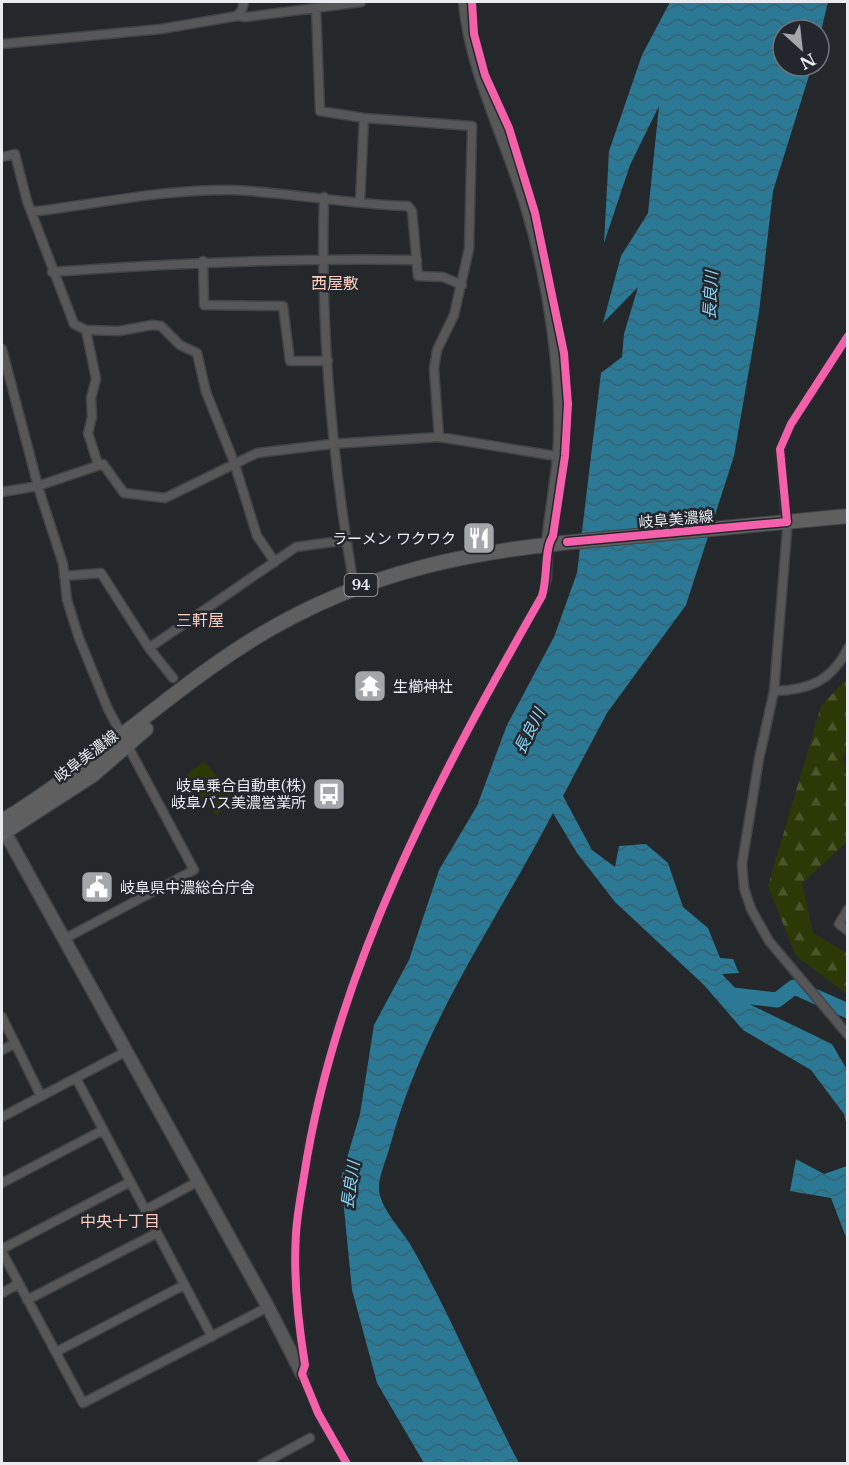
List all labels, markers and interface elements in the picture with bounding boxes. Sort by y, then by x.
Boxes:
north arrow [771,18,831,78]
text: N [797,49,819,74]
water label: 長良川 [699,269,721,319]
district label: 西屋敷 [311,273,359,293]
street label: 岐阜美濃線 [638,506,714,532]
restaurant icon: ラーメン ワクワク [461,520,497,556]
place label: ラーメン ワクワク [332,529,456,548]
road number: 94 [344,574,378,596]
district label: 三軒屋 [176,610,224,630]
temple icon: 生櫛神社 [352,668,388,704]
place label: 生櫛神社 [393,677,453,696]
water label: 長良川 [509,703,550,757]
street label: 岐阜美濃線 [50,726,122,786]
place label: 岐阜乗合自動車(株) 岐阜バス美濃営業所 [171,776,306,812]
bus stop icon: 岐阜乗合自動車(株) 岐阜バス美濃営業所 [311,776,347,812]
public building icon: 岐阜県中濃総合庁舎 [79,869,115,905]
place label: 岐阜県中濃総合庁舎 [120,878,255,897]
water label: 長良川 [337,1158,364,1210]
district label: 中央十丁目 [80,1211,160,1231]

